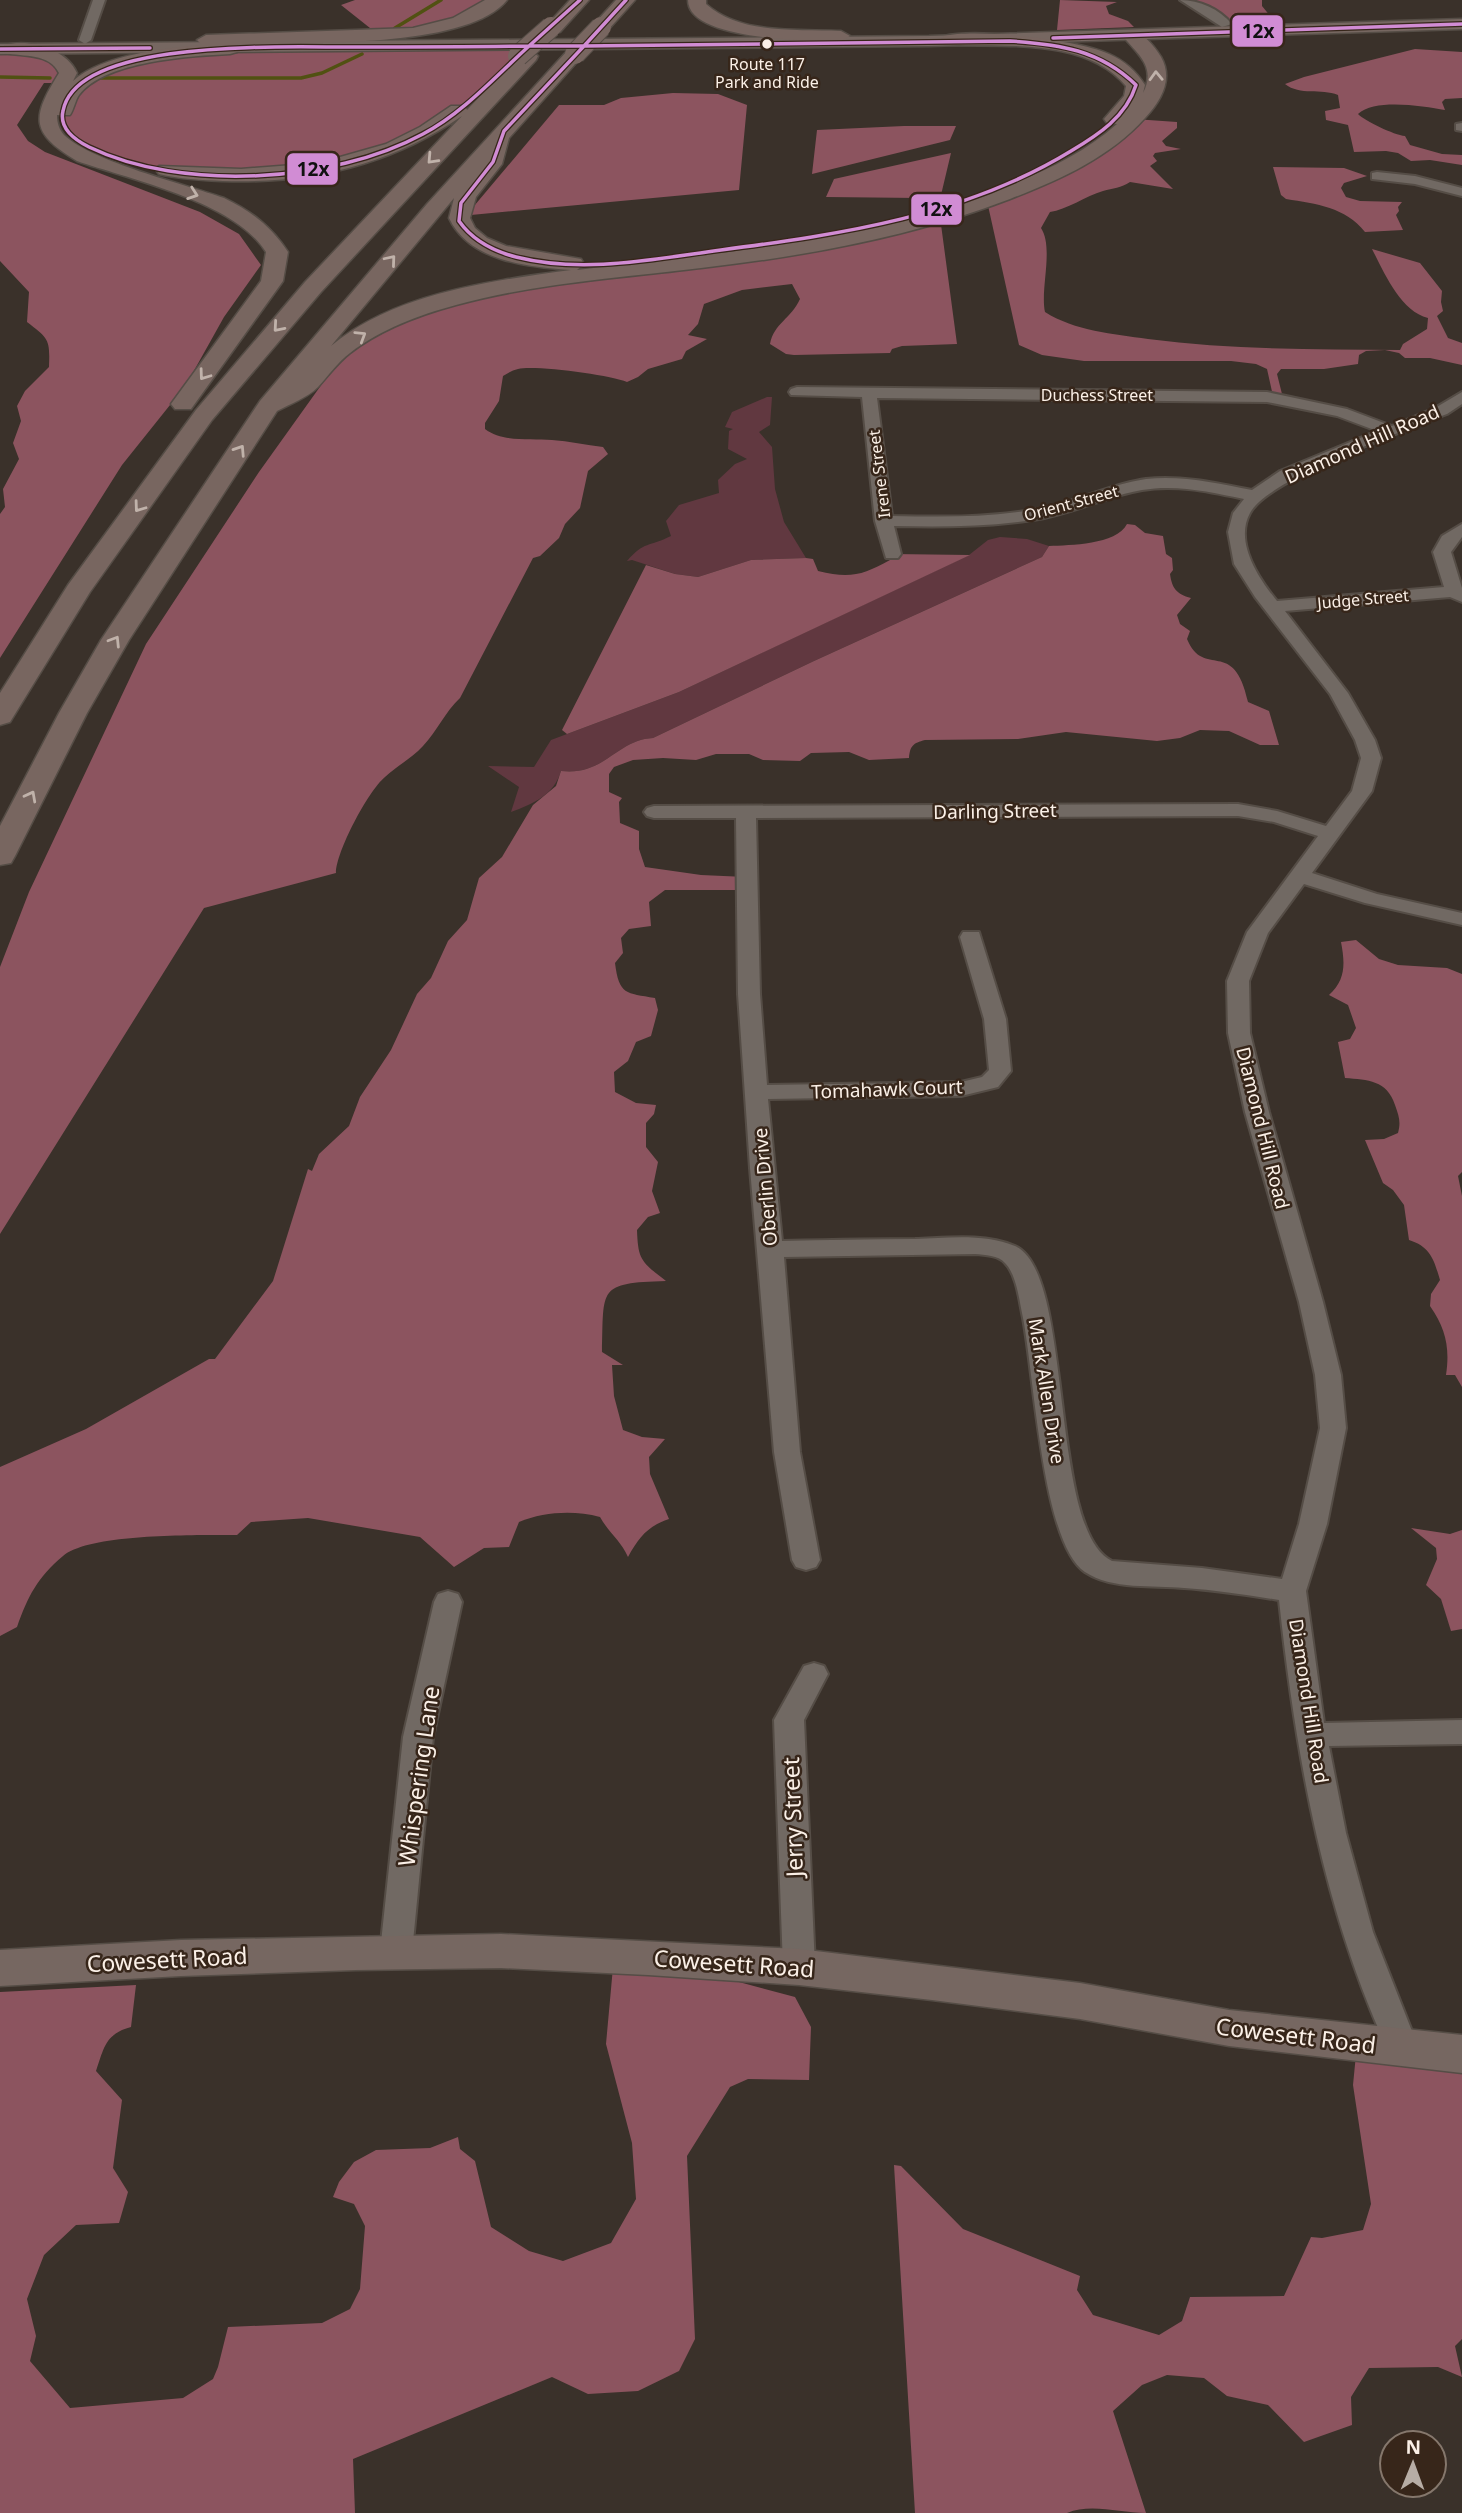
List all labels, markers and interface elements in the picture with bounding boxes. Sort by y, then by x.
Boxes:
line badge: 12x [1231,14,1284,48]
text: 12x [1242,18,1274,44]
marker: Route 117 Park and Ride [760,37,774,51]
place label: Route 117 Park and Ride [715,53,819,93]
one-way arrow [1148,70,1164,81]
one-way arrow [427,151,440,164]
line badge: 12x [286,152,339,186]
text: 12x [297,156,329,182]
one-way arrow [186,186,198,200]
line badge: 12x [910,193,963,226]
text: 12x [920,196,952,222]
one-way arrow [383,256,395,269]
one-way arrow [274,319,286,332]
one-way arrow [354,332,367,345]
one-way arrow [200,368,213,380]
street label: Duchess Street [1041,384,1153,406]
street label: Diamond Hill Road [1281,398,1443,490]
street label: Irene Street [863,429,895,519]
one-way arrow [231,445,244,458]
street label: Orient Street [1021,480,1121,526]
one-way arrow [135,499,148,512]
street label: Judge Street [1314,584,1410,614]
one-way arrow [107,636,120,649]
one-way arrow [23,790,36,803]
street label: Darling Street [933,797,1057,825]
street label: Diamond Hill Road [1230,1044,1296,1212]
street label: Tomahawk Court [811,1073,963,1105]
street label: Oberlin Drive [747,1127,783,1247]
street label: Mark Allen Drive [1023,1316,1071,1466]
street label: Diamond Hill Road [1283,1617,1335,1785]
street label: Whispering Lane [390,1684,446,1868]
street label: Jerry Street [774,1756,810,1880]
street label: Cowesett Road [86,1939,248,1979]
street label: Cowesett Road [653,1941,815,1985]
street label: Cowesett Road [1214,2009,1378,2061]
north arrow [1378,2429,1448,2499]
text: N [1405,2434,1421,2460]

